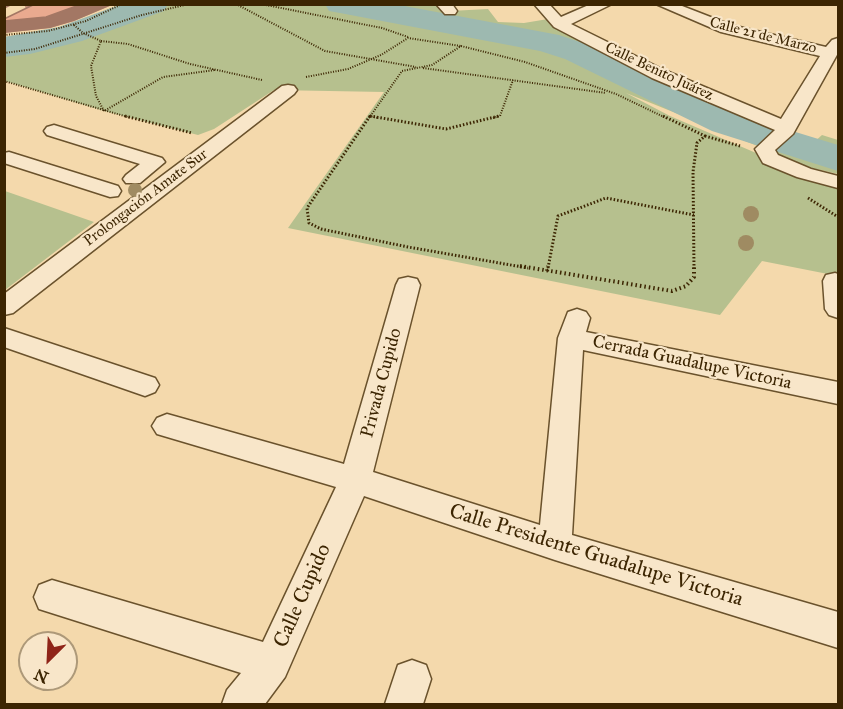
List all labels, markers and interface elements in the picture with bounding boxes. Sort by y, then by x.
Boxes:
street label: Calle 21 de Marzo [708,14,818,58]
street label: Calle Benito Juárez [602,39,716,105]
street label: Prolongación Amate Sur [81,146,211,250]
street label: Privada Cupido [357,326,407,440]
street label: Cerrada Guadalupe Victoria [591,331,793,395]
street label: Calle Presidente Guadalupe Victoria [446,499,746,613]
street label: Calle Cupido [269,540,337,652]
north arrow [18,631,78,691]
text: N [31,665,51,688]

